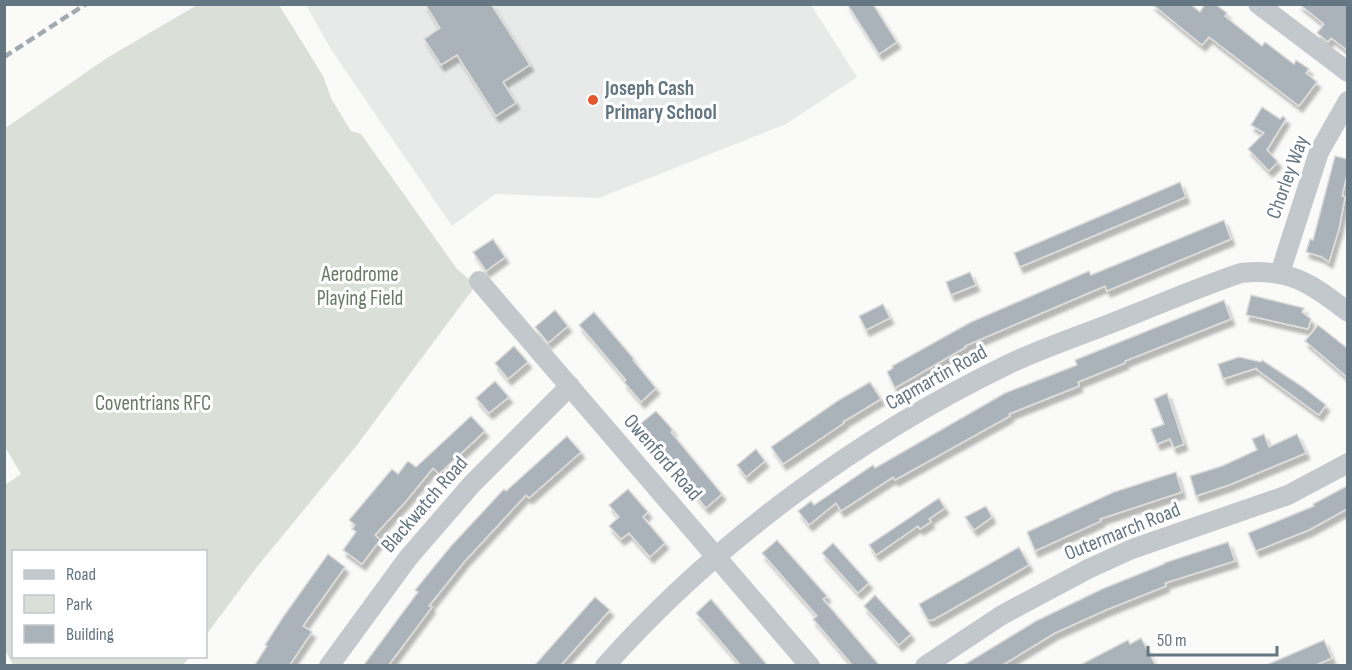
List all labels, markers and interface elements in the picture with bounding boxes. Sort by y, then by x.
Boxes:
place label: Joseph Cash Primary School [604,76,717,125]
marker: Joseph Cash Primary School [586,93,600,107]
street label: Chorley Way [1261,132,1314,222]
park label: Aerodrome Playing Field [317,262,403,311]
street label: Capmartin Road [881,339,991,416]
park label: Coventrians RFC [95,391,211,416]
street label: Owenford Road [618,409,707,506]
street label: Blackwatch Road [376,451,473,558]
street label: Outermarch Road [1061,497,1184,566]
legend [12,550,207,658]
text: Road [66,564,96,585]
text: Park [66,594,92,615]
scale bar [1148,619,1277,657]
text: Building [66,624,114,645]
text: 50 m [1157,630,1187,651]

